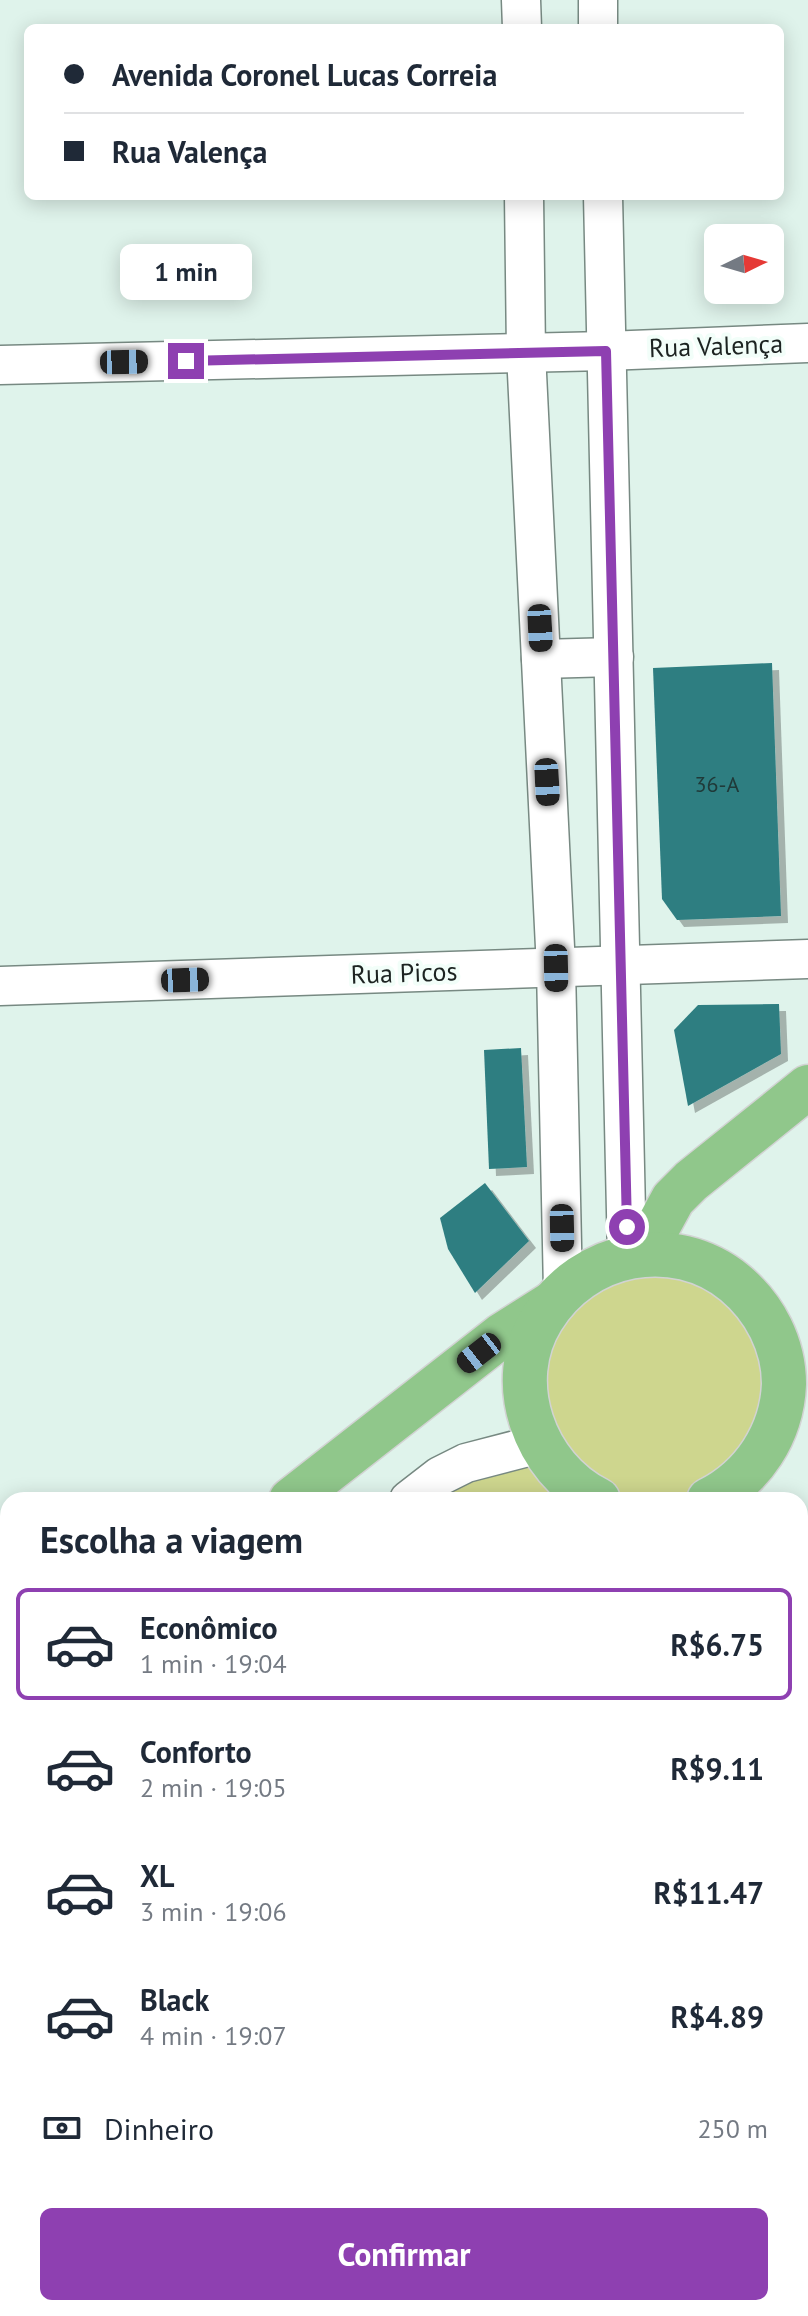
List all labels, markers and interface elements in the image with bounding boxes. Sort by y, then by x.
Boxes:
text: Avenida Coronel Lucas Correia [112,55,497,94]
text: Rua Valença [112,132,267,171]
north arrow [704,224,784,304]
map controls [704,224,784,304]
callout: 1 min [120,245,252,301]
text: 1 min [154,255,218,288]
street label: Rua Valença [648,327,784,364]
route end [168,343,204,379]
car [100,350,148,374]
car [527,603,553,653]
car [534,757,560,807]
house number: 36-A [695,770,740,798]
car [544,944,568,992]
street label: Rua Picos [350,954,458,991]
car [161,967,209,993]
car [550,1204,574,1252]
route start [609,1209,645,1245]
car [453,1329,505,1377]
text: Escolha a viagem [40,1516,303,1563]
icon: car [44,1608,116,1680]
text: Econômico [140,1608,278,1647]
text: R$6.75 [671,1625,764,1664]
text: 1 min · 19:04 [140,1647,287,1680]
icon: car [44,1732,116,1804]
text: Conforto [140,1732,252,1771]
text: R$9.11 [671,1749,764,1788]
text: 2 min · 19:05 [140,1771,287,1804]
icon: car [44,1856,116,1928]
text: XL [140,1856,174,1895]
text: R$11.47 [654,1873,764,1912]
text: 3 min · 19:06 [140,1895,287,1928]
icon: car [44,1980,116,2052]
text: Black [140,1980,209,2019]
text: R$4.89 [671,1997,764,2036]
text: 4 min · 19:07 [140,2019,287,2052]
icon: cash [40,2106,84,2150]
text: Dinheiro [104,2109,214,2148]
text: 250 m [697,2112,768,2145]
button: Confirmar [40,2208,768,2300]

